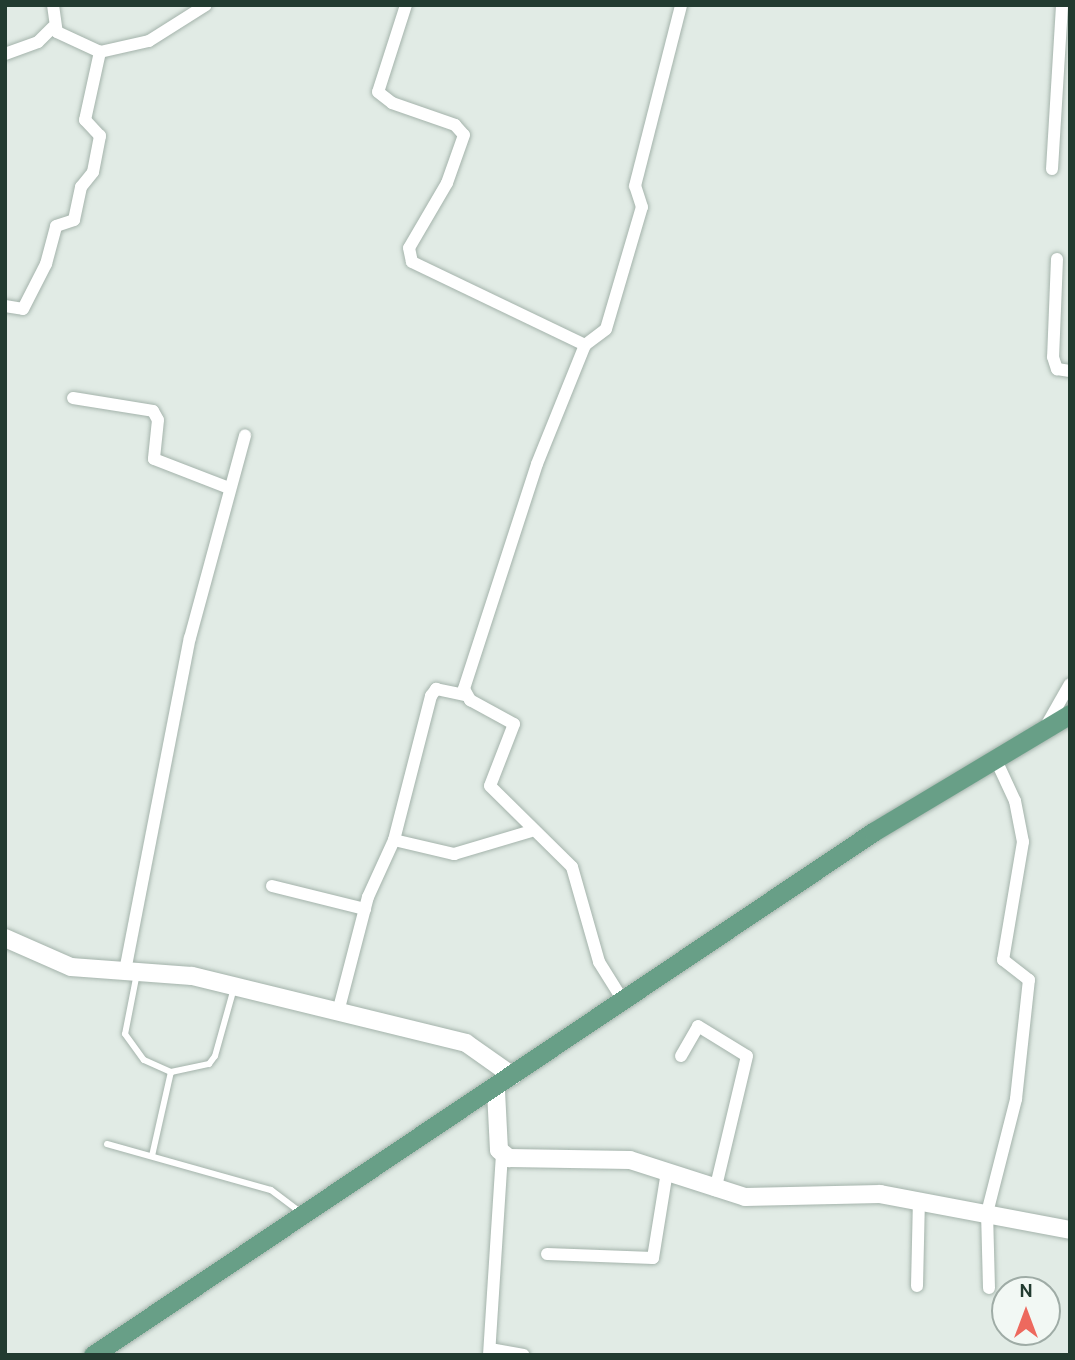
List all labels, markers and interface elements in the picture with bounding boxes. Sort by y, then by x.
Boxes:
north arrow [991,1276,1061,1346]
text: N [1019,1280,1033,1304]

